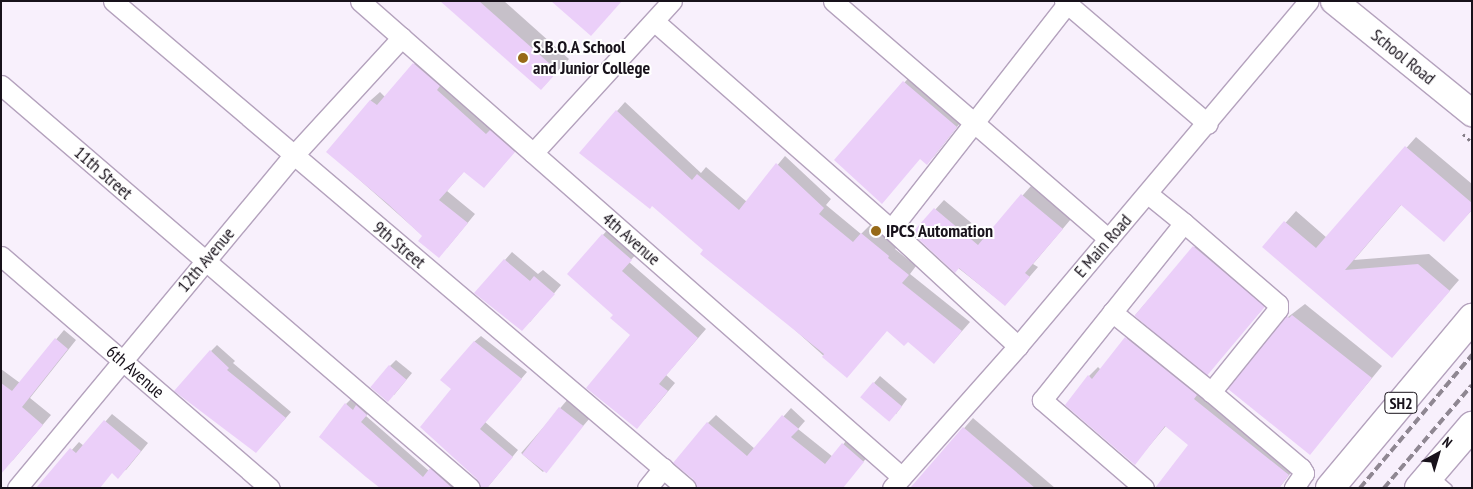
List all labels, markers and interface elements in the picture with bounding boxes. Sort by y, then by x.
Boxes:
street label: School Road [1367,25,1439,89]
place label: S.B.O.A School and Junior College [533,37,650,80]
marker: S.B.O.A School and Junior College [517,52,529,64]
street label: 11th Street [69,142,137,204]
street label: 4th Avenue [597,208,665,270]
street label: E Main Road [1070,210,1136,282]
street label: 9th Street [368,217,430,273]
place label: IPCS Automation [886,220,994,242]
street label: 12th Avenue [173,223,239,297]
marker: IPCS Automation [870,225,882,237]
street label: 6th Avenue [101,341,169,403]
road number: SH2 [1384,389,1418,416]
north arrow [1413,429,1463,479]
text: N [1439,433,1456,452]

